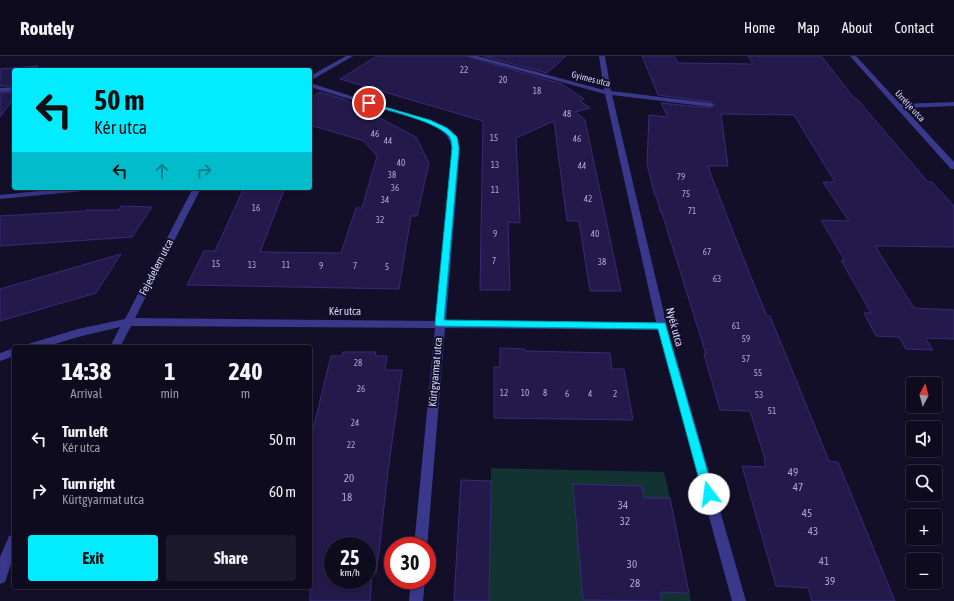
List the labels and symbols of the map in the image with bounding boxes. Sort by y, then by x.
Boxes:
house number: 22 [460,65,468,75]
street label: Gyimes utca [570,69,612,89]
house number: 20 [499,75,507,85]
pin [352,86,386,120]
house number: 18 [533,86,541,96]
street label: Úrrétje utca [893,88,927,124]
house number: 48 [563,109,571,119]
house number: 46 [371,129,379,139]
house number: 15 [490,133,498,143]
house number: 46 [573,134,581,144]
house number: 44 [384,136,392,146]
house number: 40 [397,158,405,168]
house number: 13 [491,160,499,170]
house number: 44 [578,161,586,171]
house number: 38 [388,170,396,180]
house number: 79 [677,172,685,182]
house number: 36 [391,183,399,193]
house number: 11 [491,185,499,195]
house number: 75 [682,189,690,199]
house number: 42 [584,194,592,204]
house number: 34 [381,195,389,205]
house number: 16 [252,203,260,213]
house number: 71 [688,206,696,216]
house number: 32 [376,215,384,225]
house number: 9 [493,229,497,239]
house number: 40 [591,229,599,239]
street label: Fejedelem utca [137,237,175,297]
house number: 67 [703,247,711,257]
house number: 7 [492,256,496,266]
house number: 38 [598,257,606,267]
house number: 15 [212,259,220,269]
house number: 13 [248,260,256,270]
house number: 11 [282,260,290,270]
house number: 9 [319,261,323,271]
house number: 7 [353,261,357,271]
house number: 5 [385,262,389,272]
house number: 63 [713,274,721,284]
street label: Kér utca [329,305,361,317]
street label: Nyék utca [664,306,686,348]
house number: 61 [732,321,740,331]
house number: 59 [742,334,750,344]
street label: Kürtgyarmat utca [426,337,444,407]
house number: 57 [742,354,750,364]
house number: 28 [354,358,362,368]
house number: 55 [754,368,762,378]
north arrow [906,377,942,413]
house number: 26 [357,384,365,394]
house number: 12 [500,388,508,398]
house number: 10 [521,388,529,398]
house number: 8 [543,388,547,398]
house number: 6 [565,389,569,399]
house number: 4 [588,389,592,399]
house number: 2 [613,389,617,399]
house number: 53 [755,390,763,400]
house number: 51 [768,406,776,416]
house number: 24 [351,418,359,428]
house number: 22 [347,440,355,450]
house number: 49 [788,466,798,478]
house number: 20 [344,472,354,484]
position arrow [688,473,730,515]
house number: 47 [793,481,803,493]
house number: 18 [342,491,352,503]
house number: 34 [618,499,628,511]
house number: 45 [802,507,812,519]
house number: 32 [620,515,630,527]
house number: 43 [808,525,818,537]
speed limit sign: 30 [384,537,436,589]
house number: 41 [819,555,829,567]
house number: 30 [627,558,637,570]
house number: 39 [825,575,835,587]
house number: 28 [630,577,640,589]

